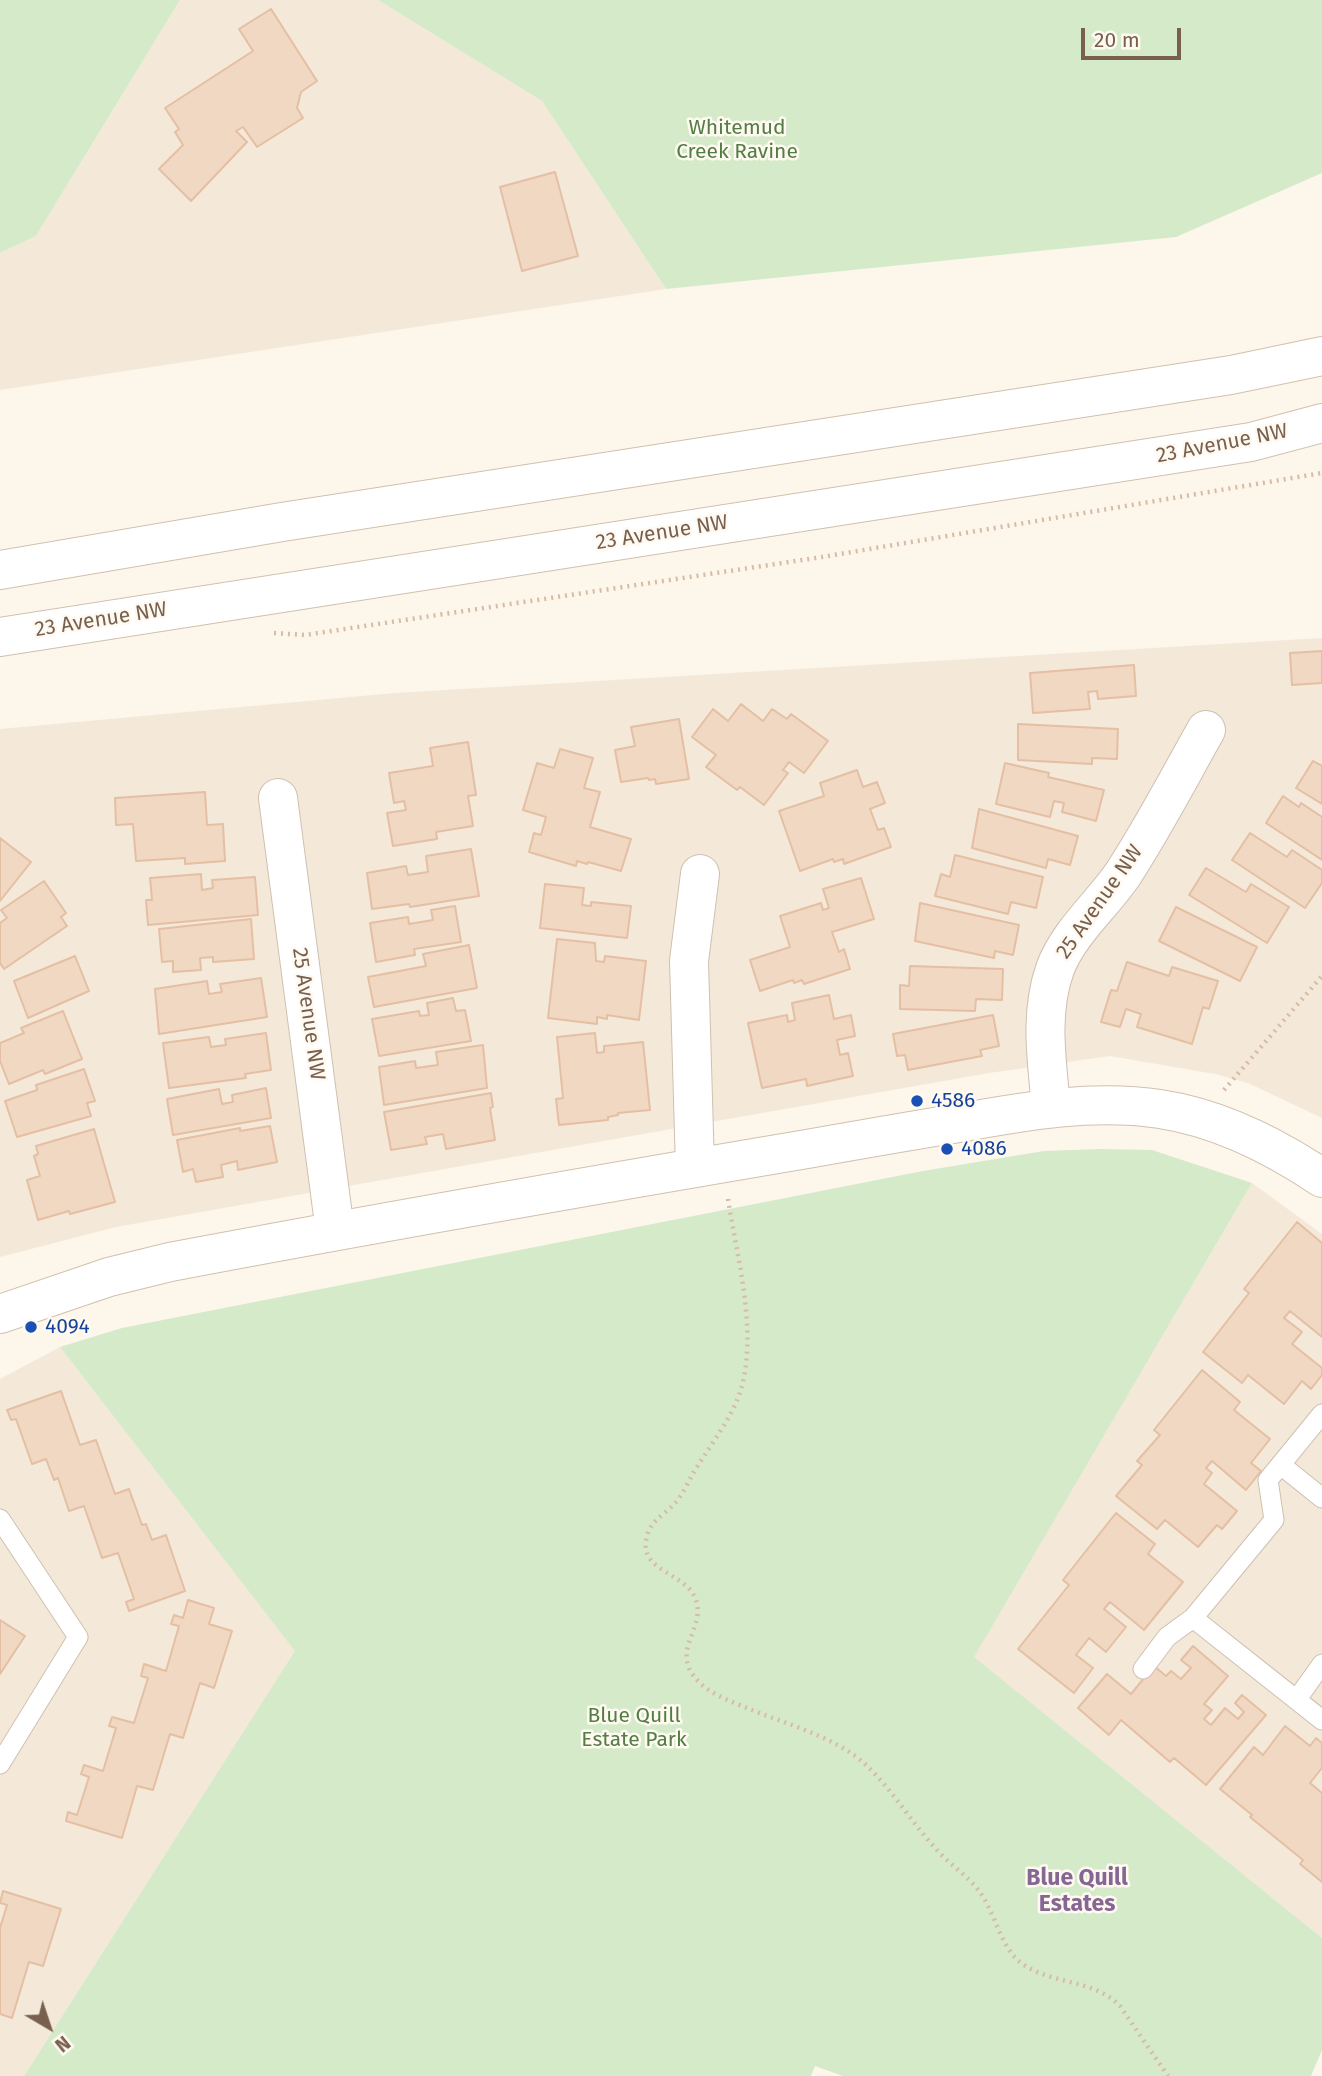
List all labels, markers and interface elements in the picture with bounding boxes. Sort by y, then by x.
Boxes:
scale bar [1084,14,1184,58]
text: 20 m [1094,27,1140,53]
park label: Whitemud Creek Ravine [676,115,798,165]
street label: 23 Avenue NW [1154,419,1290,469]
street label: 23 Avenue NW [594,510,730,556]
street label: 23 Avenue NW [33,597,169,643]
street label: 25 Avenue NW [1051,840,1149,964]
street label: 25 Avenue NW [286,946,330,1082]
place label: 4586 [931,1088,975,1114]
marker: 4586 [909,1093,925,1109]
place label: 4086 [961,1136,1007,1162]
marker: 4086 [939,1141,955,1157]
place label: 4094 [45,1314,90,1340]
marker: 4094 [23,1319,39,1335]
park label: Blue Quill Estate Park [581,1703,687,1753]
district label: Blue Quill Estates [1026,1865,1128,1919]
north arrow [14,1992,84,2062]
text: N [50,2031,75,2057]

